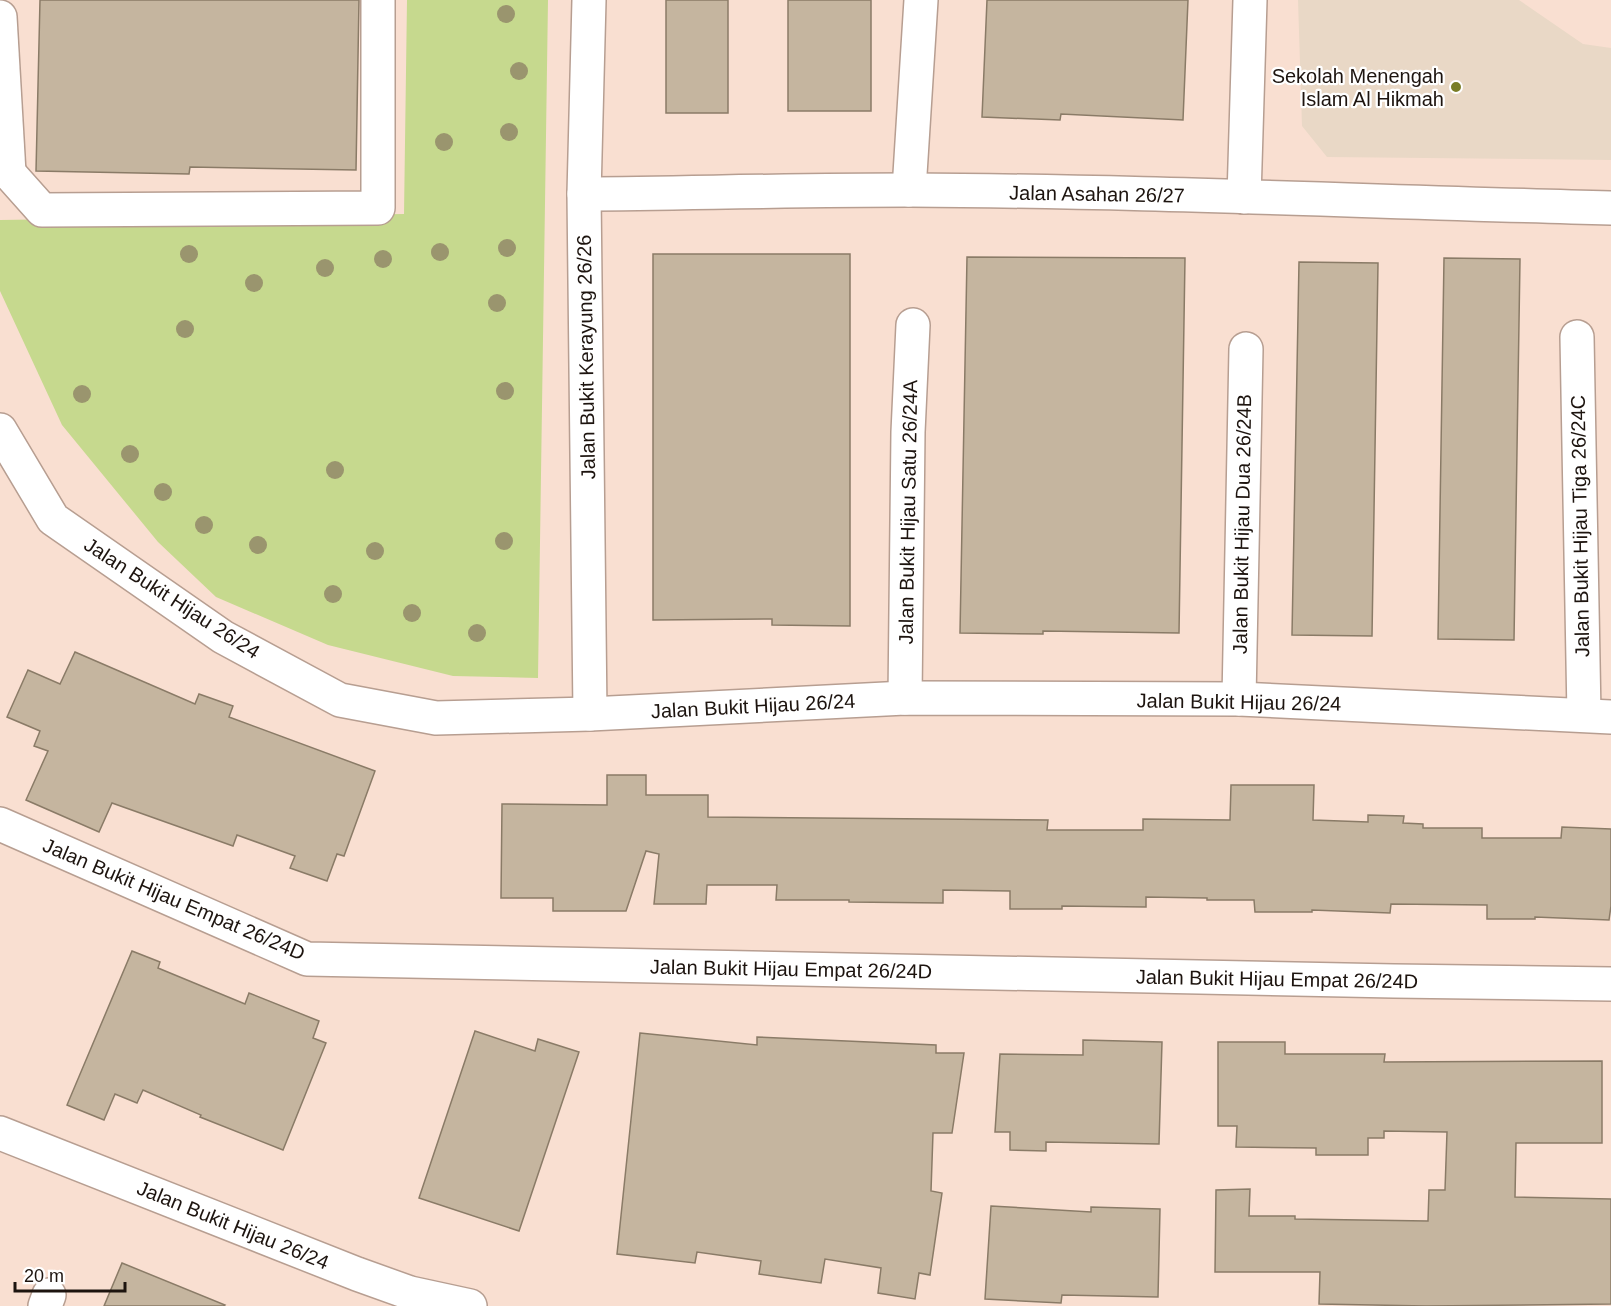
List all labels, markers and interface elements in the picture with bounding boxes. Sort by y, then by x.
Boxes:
place label: Sekolah Menengah Islam Al Hikmah [1272,65,1444,110]
marker: Sekolah Menengah Islam Al Hikmah [1449,80,1463,94]
street label: Jalan Asahan 26/27 [1009,181,1185,207]
street label: Jalan Bukit Kerayung 26/26 [573,235,599,479]
street label: Jalan Bukit Hijau Satu 26/24A [895,379,921,644]
street label: Jalan Bukit Hijau Dua 26/24B [1229,394,1255,654]
street label: Jalan Bukit Hijau Tiga 26/24C [1567,395,1593,657]
street label: Jalan Bukit Hijau 26/24 [80,533,264,663]
street label: Jalan Bukit Hijau 26/24 [1137,689,1341,715]
street label: Jalan Bukit Hijau 26/24 [650,690,856,722]
street label: Jalan Bukit Hijau Empat 26/24D [40,834,308,964]
street label: Jalan Bukit Hijau Empat 26/24D [650,956,932,982]
street label: Jalan Bukit Hijau Empat 26/24D [1136,966,1418,992]
street label: Jalan Bukit Hijau 26/24 [134,1176,332,1274]
scale bar [15,1255,124,1293]
text: 20 m [24,1266,64,1286]

